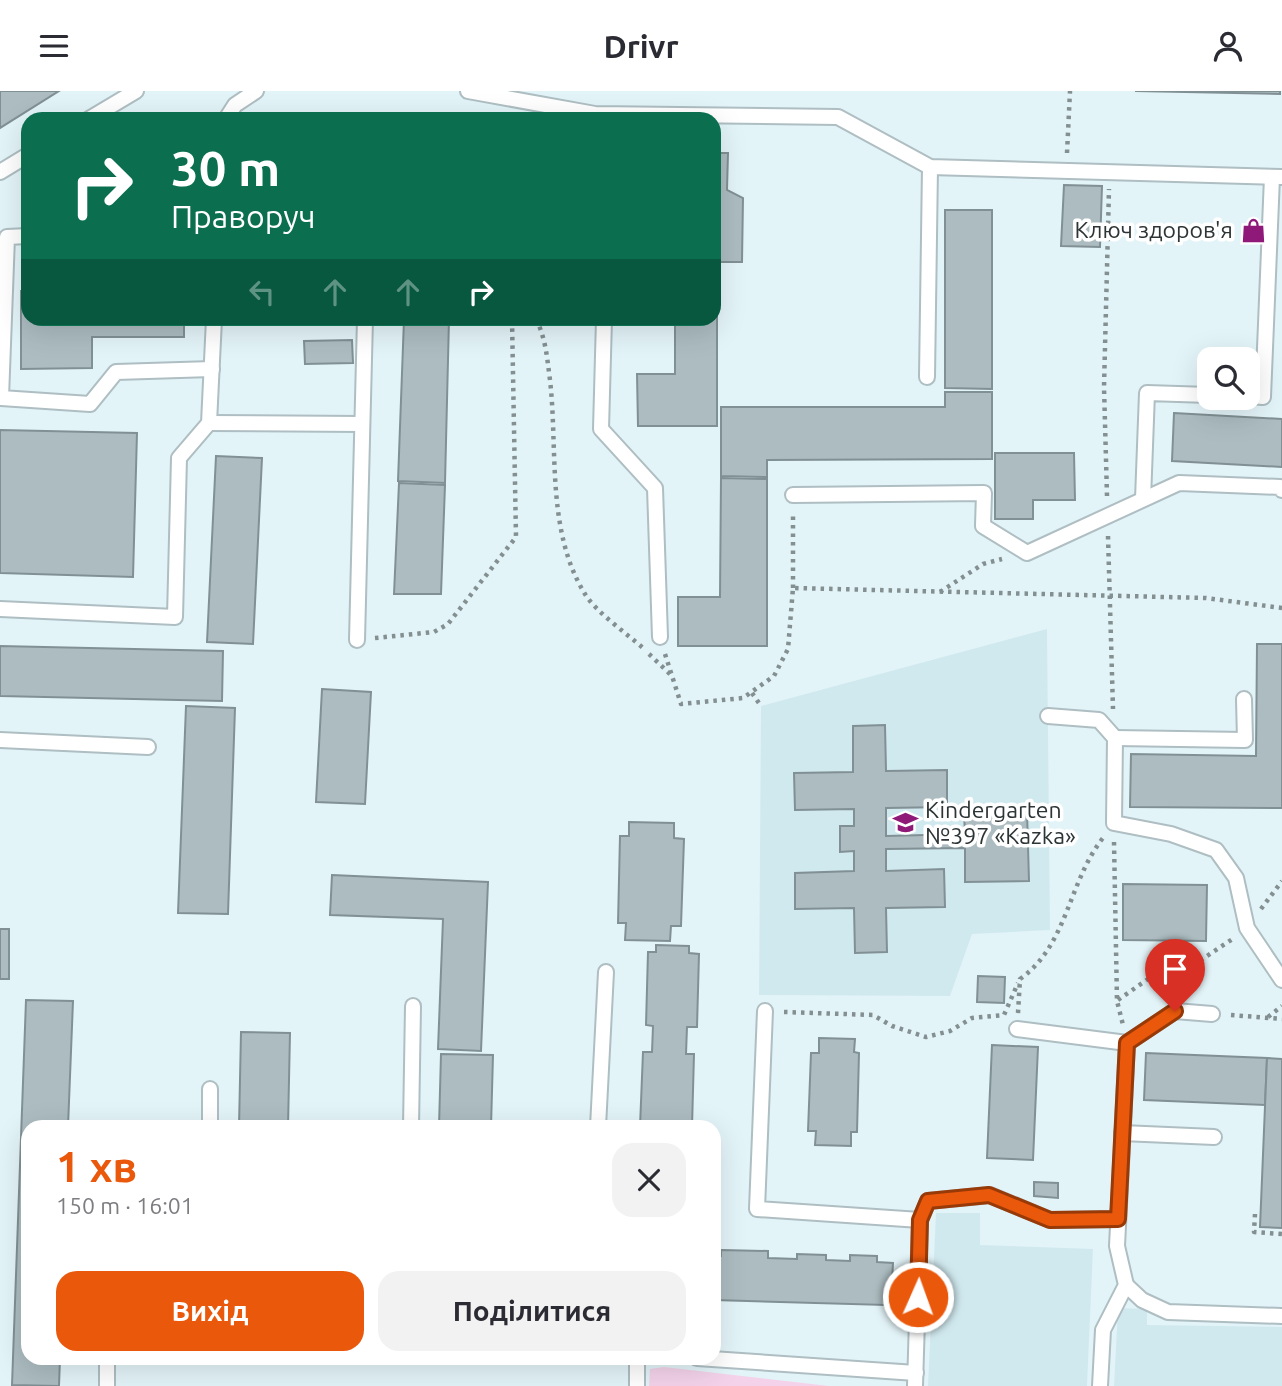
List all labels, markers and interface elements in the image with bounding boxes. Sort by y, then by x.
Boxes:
icon: menu [35,27,73,65]
icon: person [1209,27,1247,65]
text: Drivr [603,28,679,64]
icon: right [56,140,147,231]
text: 30 m [171,140,280,195]
text: Праворуч [171,198,316,234]
shop icon: Ключ здоров'я [1239,216,1267,244]
place label: Ключ здоров'я [1075,217,1233,242]
icon: left [243,273,281,311]
icon: ahead [316,273,354,311]
icon: ahead [389,273,427,311]
icon: right [462,273,500,311]
map controls [1197,347,1260,410]
button: search [1197,347,1260,410]
place label: Kindergarten №397 «Kazka» [925,797,1076,848]
school or university icon: Kindergarten №397 «Kazka» [891,809,919,837]
pin [1145,939,1205,1011]
icon: arrive [1156,950,1194,988]
text: 1 хв [56,1143,137,1190]
button: close [612,1143,686,1217]
text: 150 m · 16:01 [56,1193,194,1218]
position arrow [881,1260,955,1334]
button: Вихід [56,1271,364,1351]
button: Поділитися [378,1271,686,1351]

